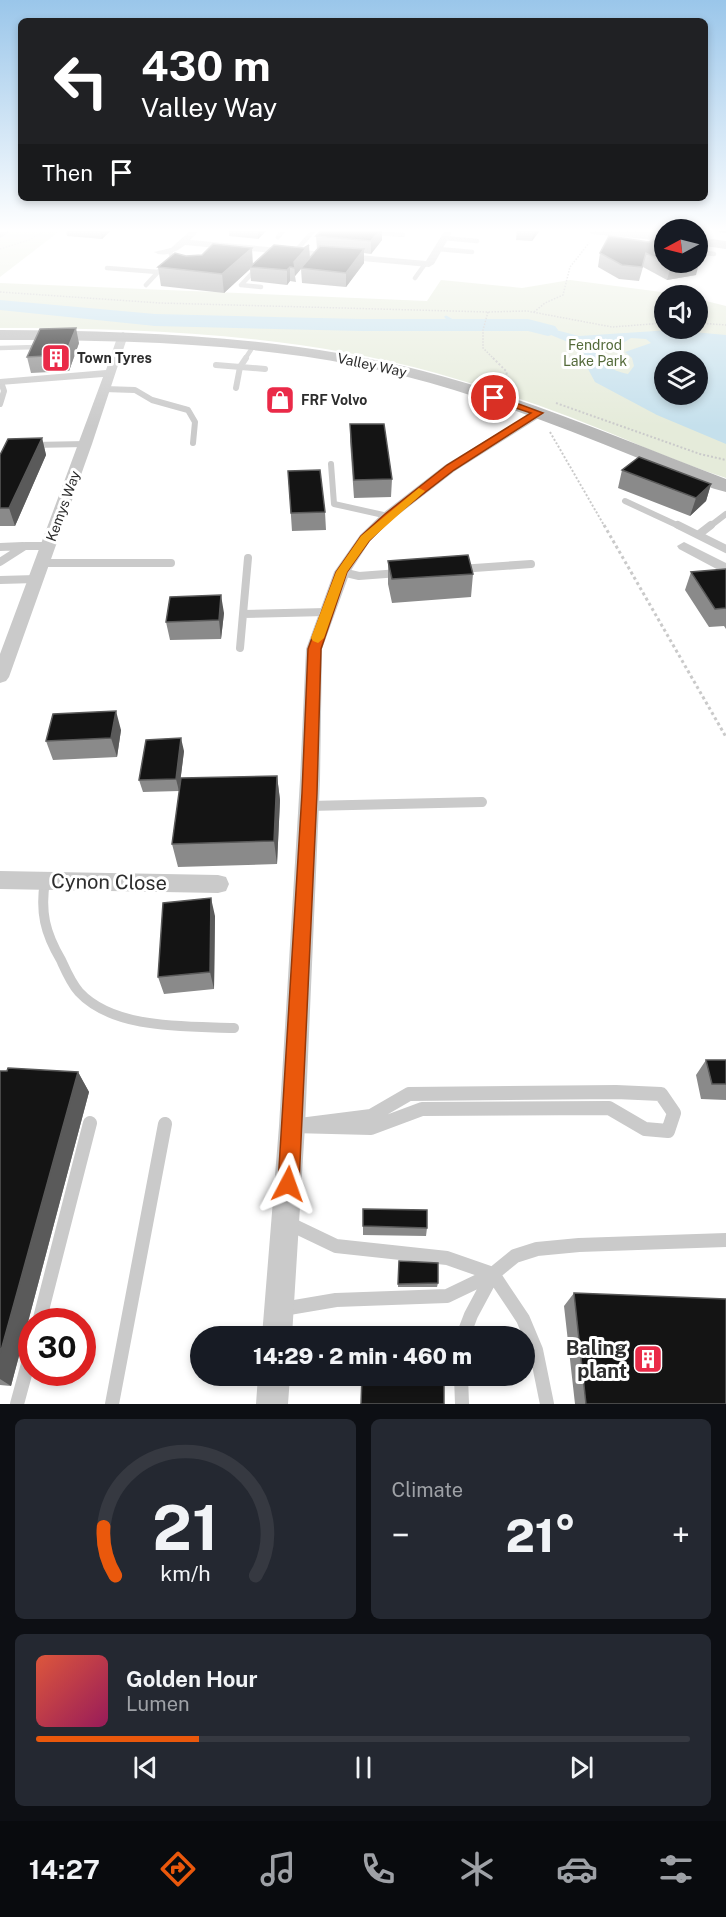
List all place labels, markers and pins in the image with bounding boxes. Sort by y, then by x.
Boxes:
building icon: Town Tyres [40,342,72,374]
place label: Town Tyres [77,350,152,366]
pin [468,372,519,423]
shop icon: FRF Volvo [264,384,296,416]
place label: FRF Volvo [301,392,367,408]
place label: Baling plant [566,1336,627,1383]
building icon: Baling plant [632,1343,664,1375]

